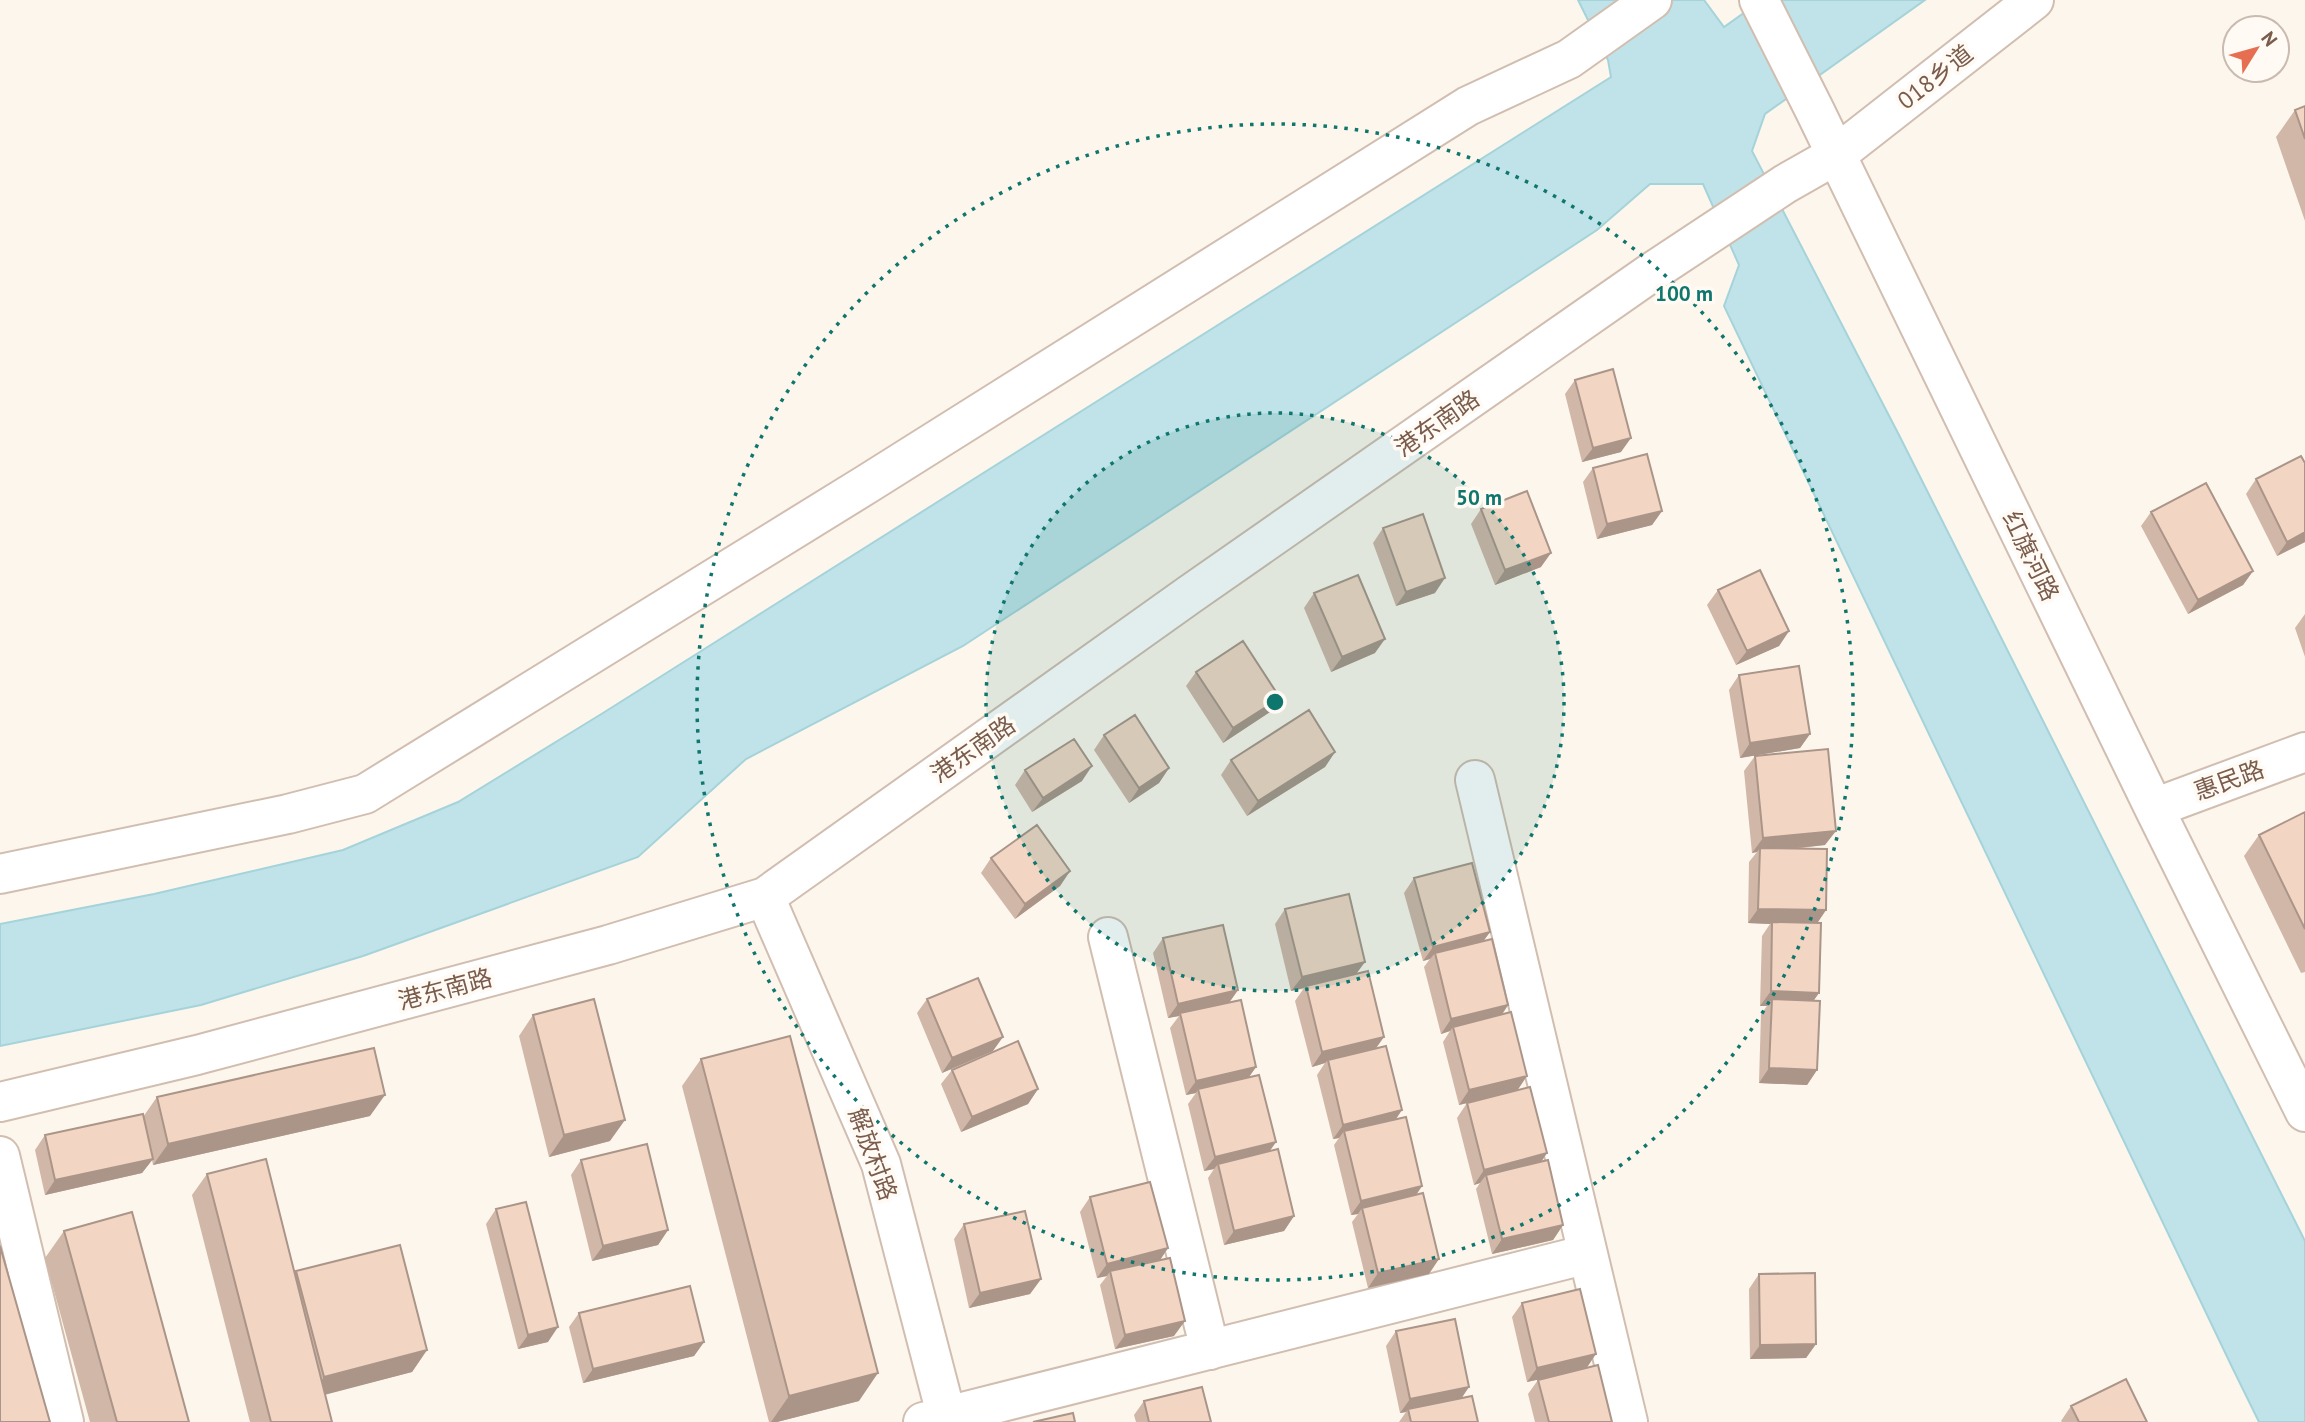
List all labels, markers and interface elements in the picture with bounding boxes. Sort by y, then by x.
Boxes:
north arrow [2221,14,2291,84]
text: N [2256,27,2283,51]
street label: 018乡道 [1891,38,1979,116]
text: 100 m [1655,280,1713,307]
street label: 港东南路 [1389,383,1485,463]
text: 50 m [1456,484,1502,511]
street label: 红旗河路 [1996,506,2066,606]
centre of rings [1263,690,1287,714]
street label: 港东南路 [925,709,1021,789]
street label: 惠民路 [2190,753,2268,807]
street label: 港东南路 [395,962,495,1016]
street label: 解放村路 [842,1104,904,1204]

